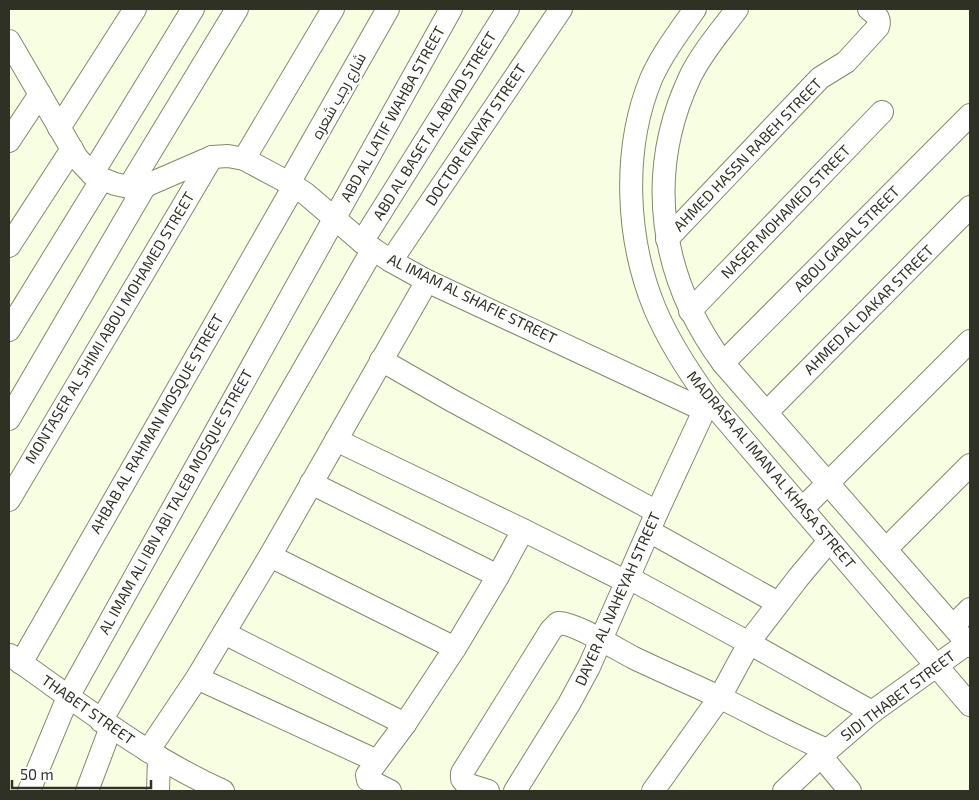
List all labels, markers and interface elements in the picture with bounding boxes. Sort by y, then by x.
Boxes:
street label: ABD AL LATIF WAHBA STREET [336,22,448,205]
street label: ABD AL BASET AL ABYAD STREET [369,28,500,223]
street label: شارع رجب شعره [307,49,372,143]
street label: DOCTOR ENAYAT STREET [421,60,529,209]
street label: AHMED HASSN RABEH STREET [669,74,825,235]
street label: NASER MOHAMED STREET [717,141,854,282]
street label: ABOU GABAL STREET [790,182,903,295]
street label: MONTASER AL SHIMI ABOU MOHAMED STREET [21,188,198,467]
street label: AHMED AL DAKAR STREET [800,241,937,378]
street label: AL IMAM AL SHAFIE STREET [385,249,560,347]
street label: AHBAB AL RAHMAN MOSQUE STREET [86,310,228,537]
street label: AL IMAM ALI IBN ABI TALEB MOSQUE STREET [94,366,257,638]
street label: MADRASA AL IMAN AL KHASA STREET [684,367,860,572]
street label: DAYER AL NAHEYAH STREET [571,509,664,688]
street label: SIDI THABET STREET [837,646,958,744]
street label: THABET STREET [39,670,139,748]
scale bar [12,758,151,790]
text: 50 m [20,765,54,783]

